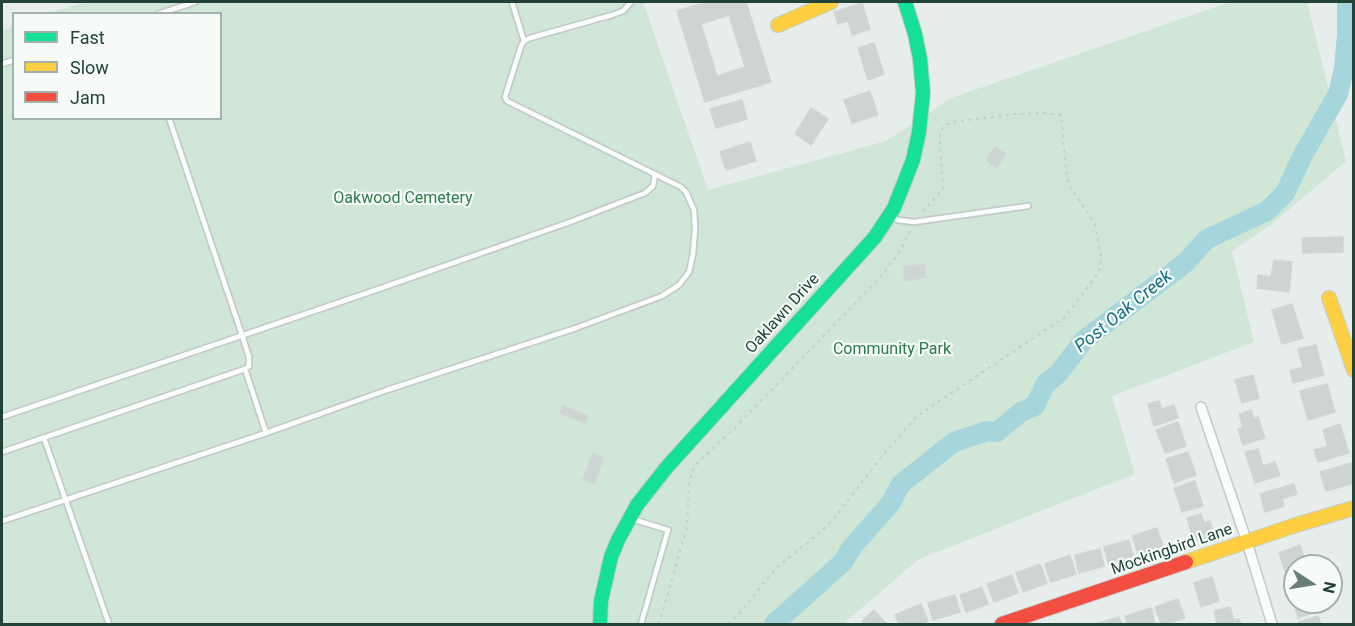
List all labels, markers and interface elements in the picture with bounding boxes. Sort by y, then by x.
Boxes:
legend [12,12,222,120]
text: Fast [70,27,105,48]
text: Slow [70,57,109,78]
text: Jam [70,87,106,108]
park label: Oakwood Cemetery [333,189,473,209]
water label: Post Oak Creek [1071,266,1177,358]
street label: Oaklawn Drive [742,270,824,358]
park label: Community Park [833,340,951,360]
street label: Mockingbird Lane [1109,520,1235,580]
north arrow [1283,554,1343,614]
text: N [1319,580,1340,595]

